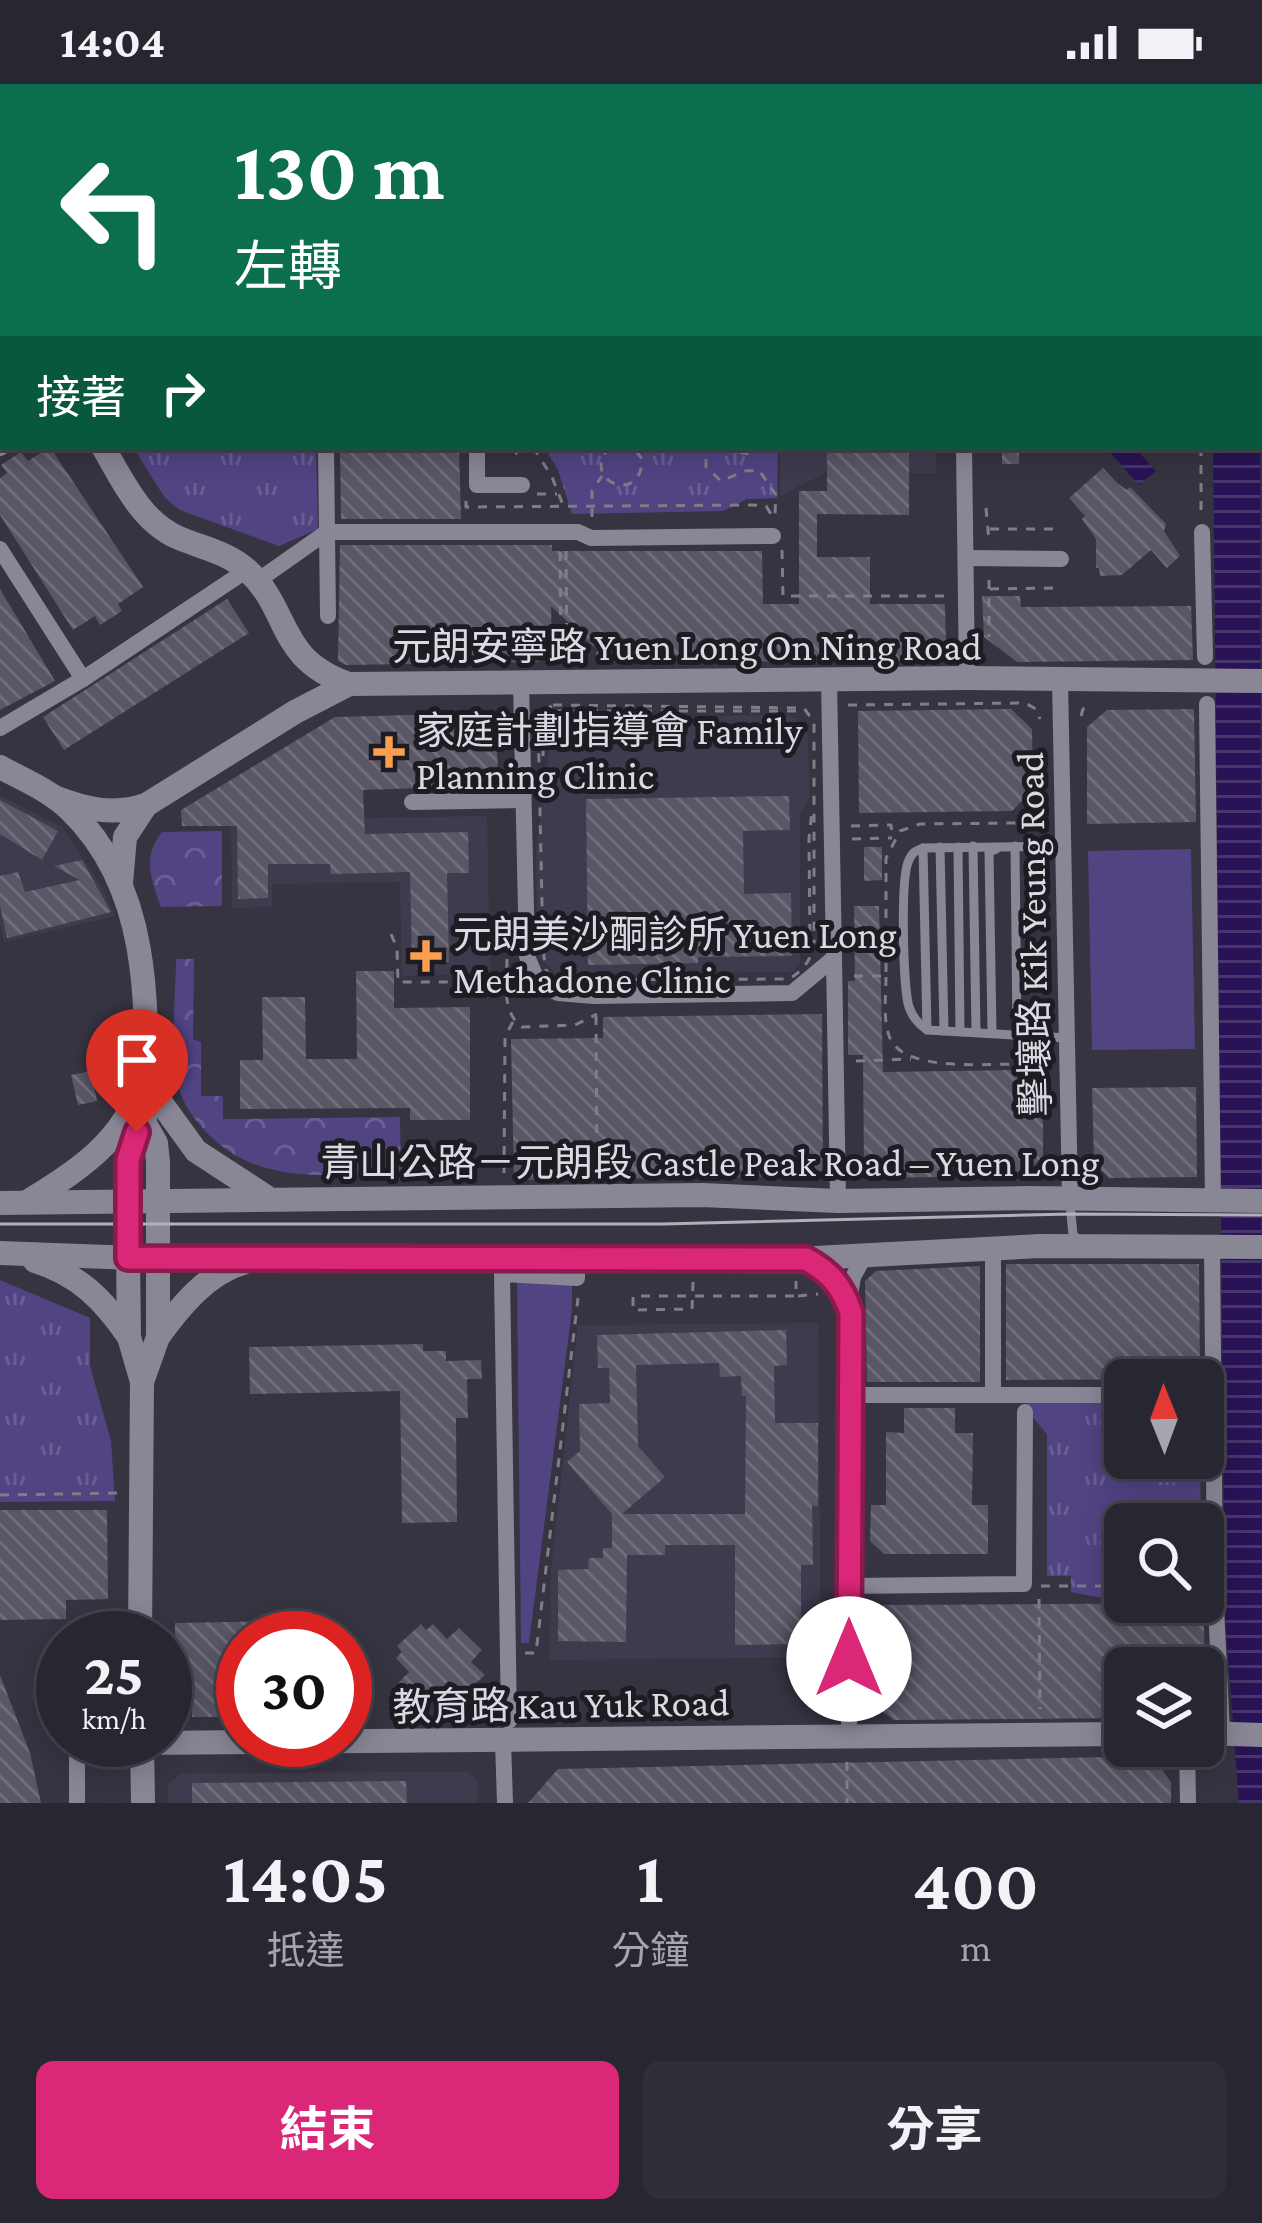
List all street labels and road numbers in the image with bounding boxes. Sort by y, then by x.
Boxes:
street label: 元朗安寧路 Yuen Long On Ning Road [392,625,982,669]
street label: 擊壤路 Kik Yeung Road [1008,751,1058,1117]
street label: 青山公路－元朗段 Castle Peak Road – Yuen Long [320,1141,1100,1185]
street label: 教育路 Kau Yuk Road [392,1680,730,1729]

